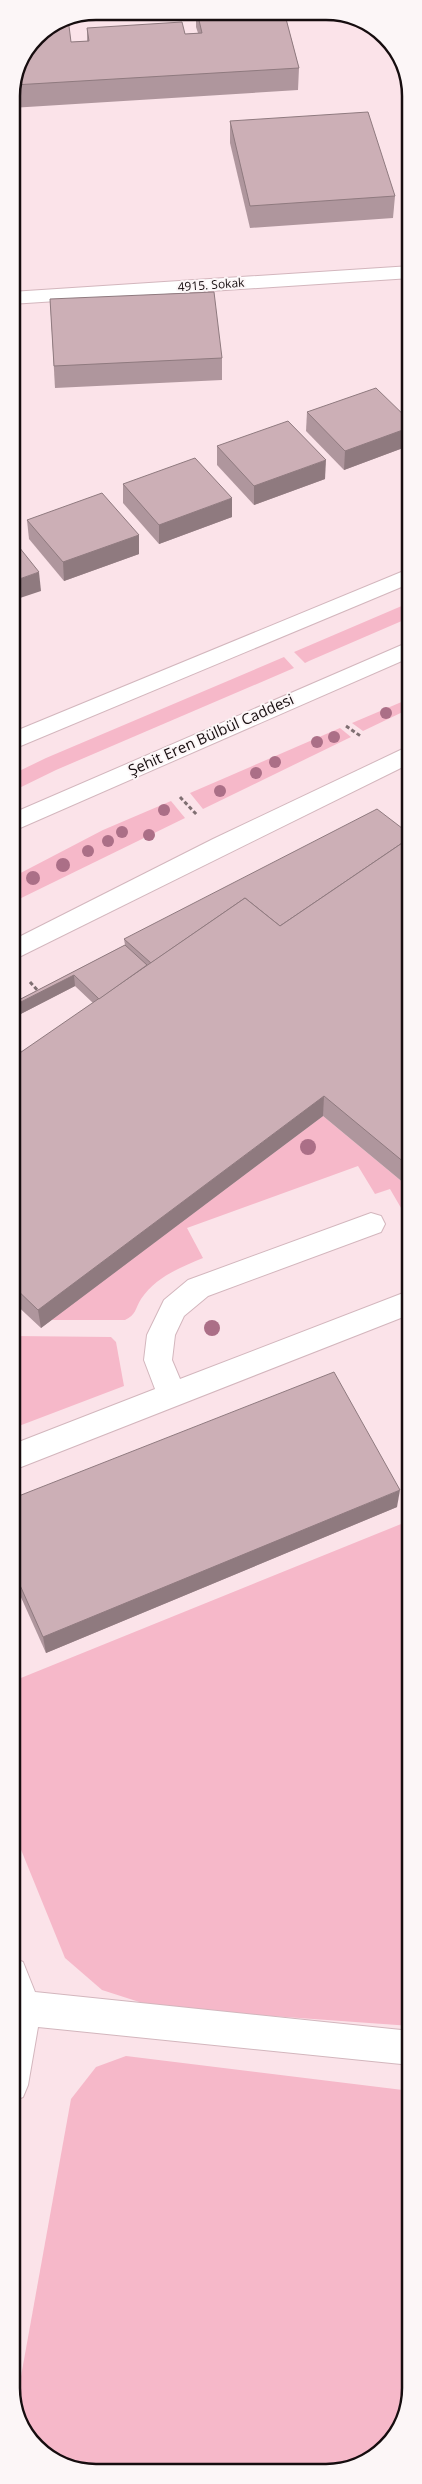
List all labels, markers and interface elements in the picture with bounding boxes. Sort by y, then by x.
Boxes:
street label: 4915. Sokak [177,274,246,295]
street label: Şehit Eren Bülbül Caddesi [125,689,296,780]

